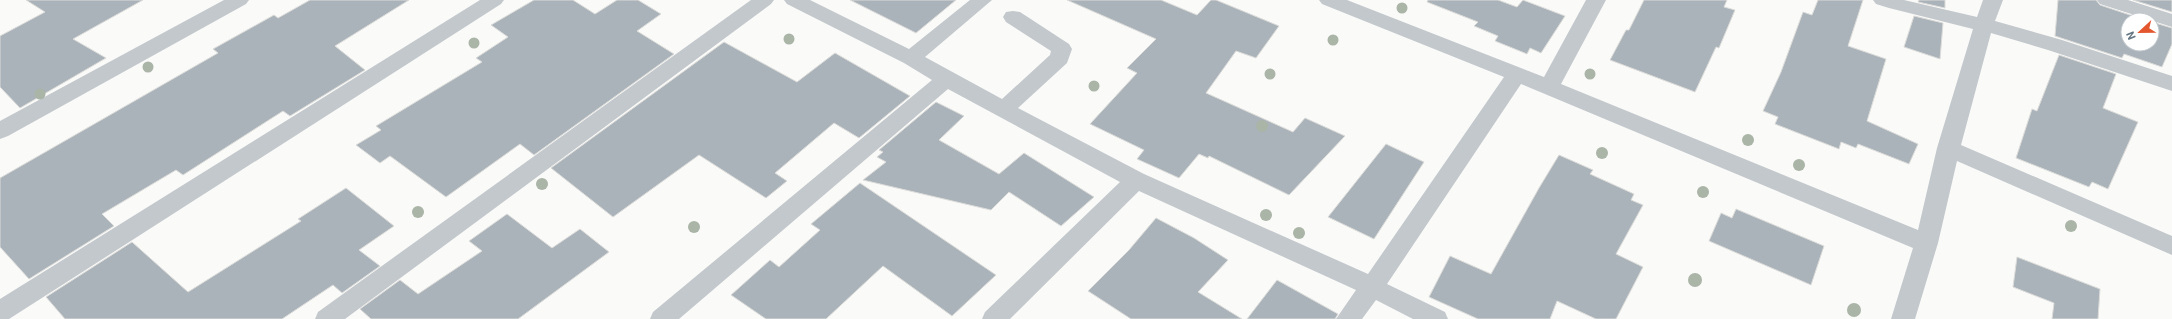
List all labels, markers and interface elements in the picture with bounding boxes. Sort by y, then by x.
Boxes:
north arrow [2120,12,2160,52]
text: N [2124,29,2139,42]

